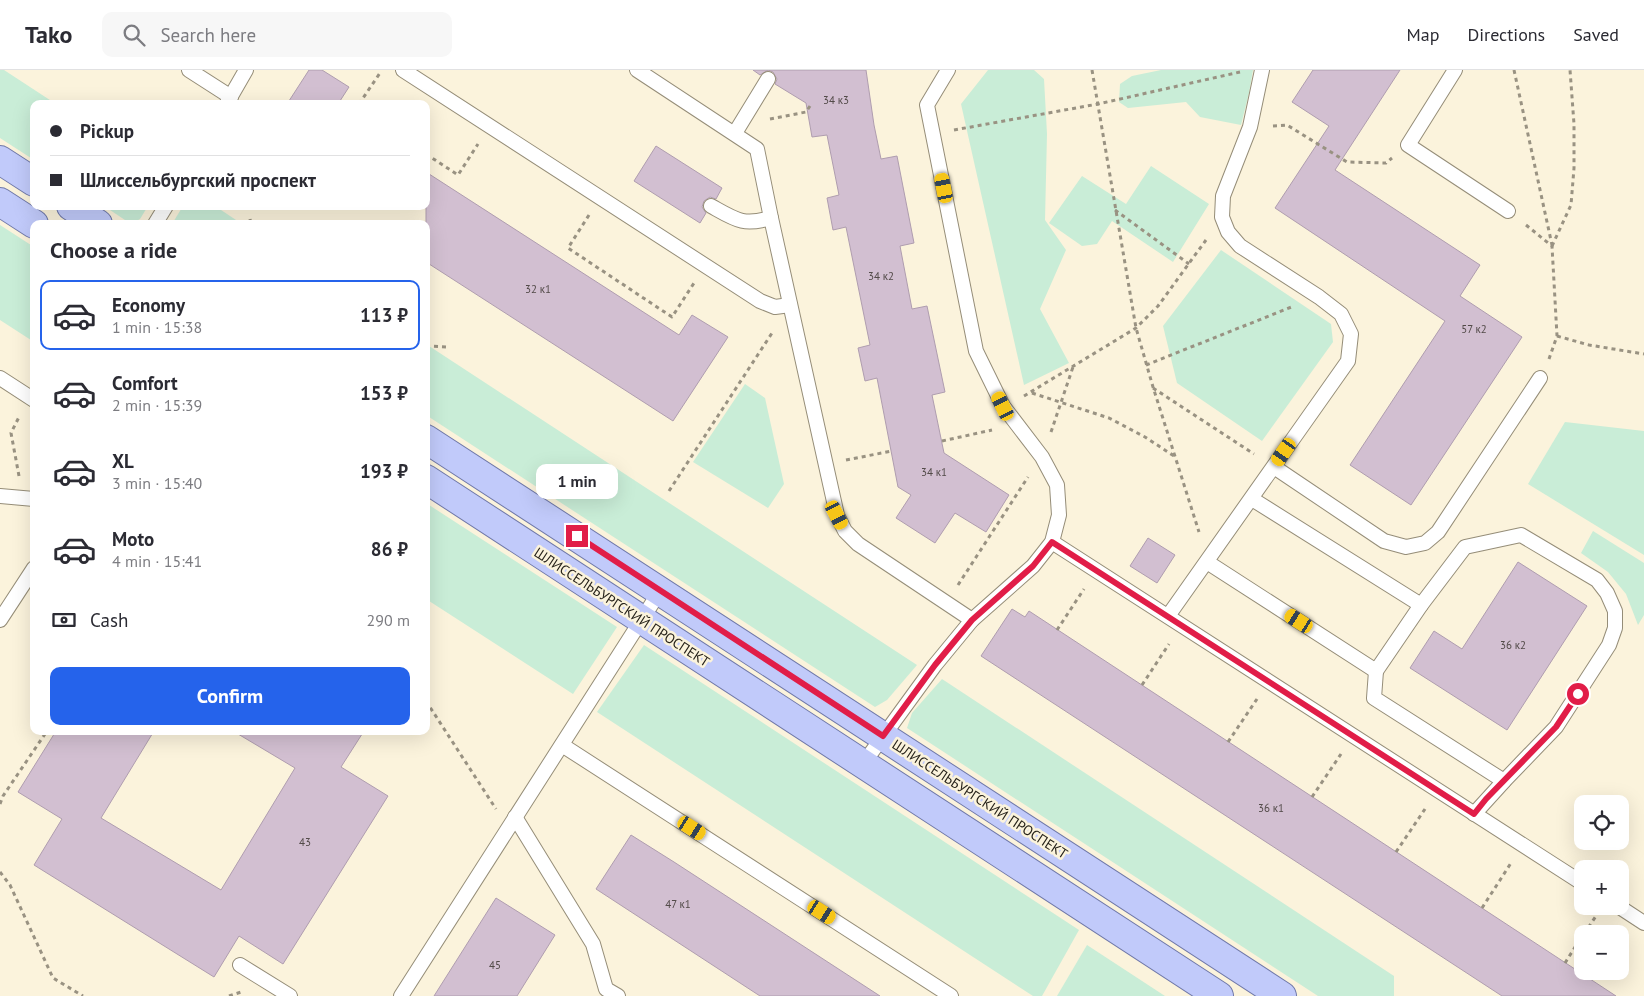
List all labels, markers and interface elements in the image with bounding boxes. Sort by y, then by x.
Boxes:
search box [102,12,452,57]
text: Tako [25,19,72,50]
icon: search [120,21,148,49]
text: Search here [160,23,256,47]
text: Map [1407,23,1439,46]
text: Directions [1467,23,1545,46]
text: Saved [1573,23,1619,46]
house number: 34 к3 [823,93,849,107]
text: Pickup [80,119,134,143]
text: Шлиссельбургский проспект [80,168,316,192]
car [933,172,954,204]
text: Choose a ride [50,236,177,264]
house number: 34 к2 [868,269,894,283]
house number: 32 к1 [525,282,551,296]
icon: car [52,293,97,338]
text: Economy [112,293,185,317]
text: 113 ₽ [360,303,408,327]
text: 1 min · 15:38 [112,317,202,337]
house number: 57 к2 [1461,322,1487,336]
icon: car [52,371,97,416]
text: Comfort [112,371,178,395]
text: 153 ₽ [360,381,408,405]
car [989,389,1016,423]
text: 2 min · 15:39 [112,395,202,415]
car [1269,435,1298,469]
icon: car [52,449,97,494]
text: XL [112,449,134,473]
text: 193 ₽ [360,459,408,483]
callout: 1 min [536,464,618,498]
house number: 34 к1 [921,465,947,479]
text: 1 min [557,471,597,491]
text: 3 min · 15:40 [112,473,202,493]
car [823,498,850,532]
route end [566,525,588,547]
icon: car [52,527,97,572]
text: Moto [112,527,154,551]
text: 86 ₽ [371,537,408,561]
street label: ШЛИССЕЛЬБУРГСКИЙ ПРОСПЕКТ [531,543,713,671]
text: 4 min · 15:41 [112,551,202,571]
icon: cash [50,606,78,634]
car [1282,607,1315,635]
text: Cash [90,608,128,632]
text: 290 m [367,610,410,630]
house number: 36 к2 [1500,638,1526,652]
button: Confirm [50,667,410,725]
route start [1567,683,1589,705]
street label: ШЛИССЕЛЬБУРГСКИЙ ПРОСПЕКТ [889,735,1071,863]
map controls [1574,795,1629,980]
button: locate [1574,795,1629,850]
house number: 36 к1 [1258,801,1284,815]
car [675,814,708,842]
house number: 43 [299,835,311,849]
button: + [1574,860,1629,915]
house number: 47 к1 [665,897,691,911]
car [805,898,838,926]
button: − [1574,925,1629,980]
house number: 45 [489,958,501,972]

